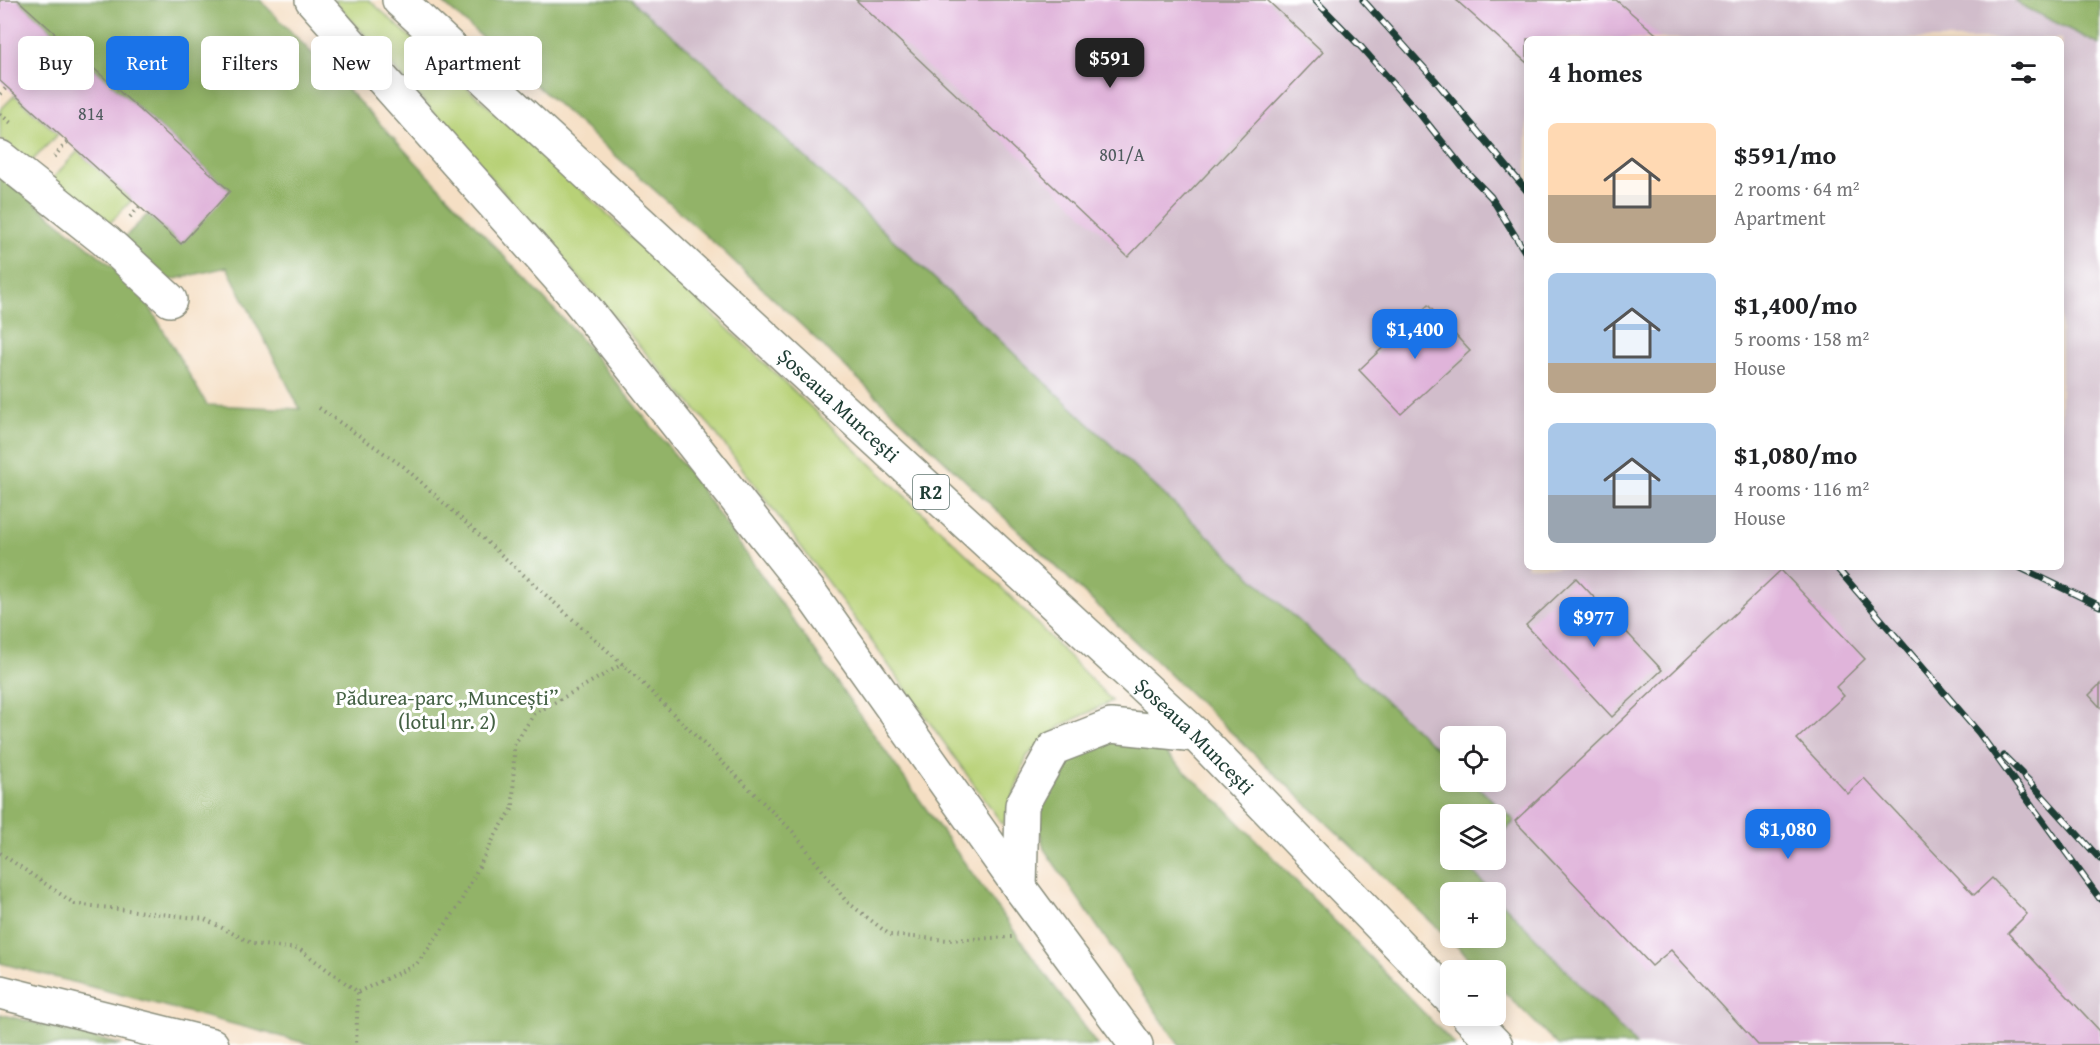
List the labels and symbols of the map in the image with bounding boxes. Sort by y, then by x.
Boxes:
pin: $591 [1074,38,1146,89]
house number: 814 [78,100,104,127]
house number: 801/A [1099,141,1145,168]
pin: $1,400 [1366,309,1464,360]
street label: Șoseaua Muncești [771,341,907,469]
road number: R2 [913,475,949,509]
pin: $977 [1558,597,1630,648]
street label: Șoseaua Muncești [1128,670,1262,802]
park label: Pădurea-parc „Muncești” (lotul nr. 2) [335,682,559,737]
pin: $1,080 [1739,809,1837,860]

